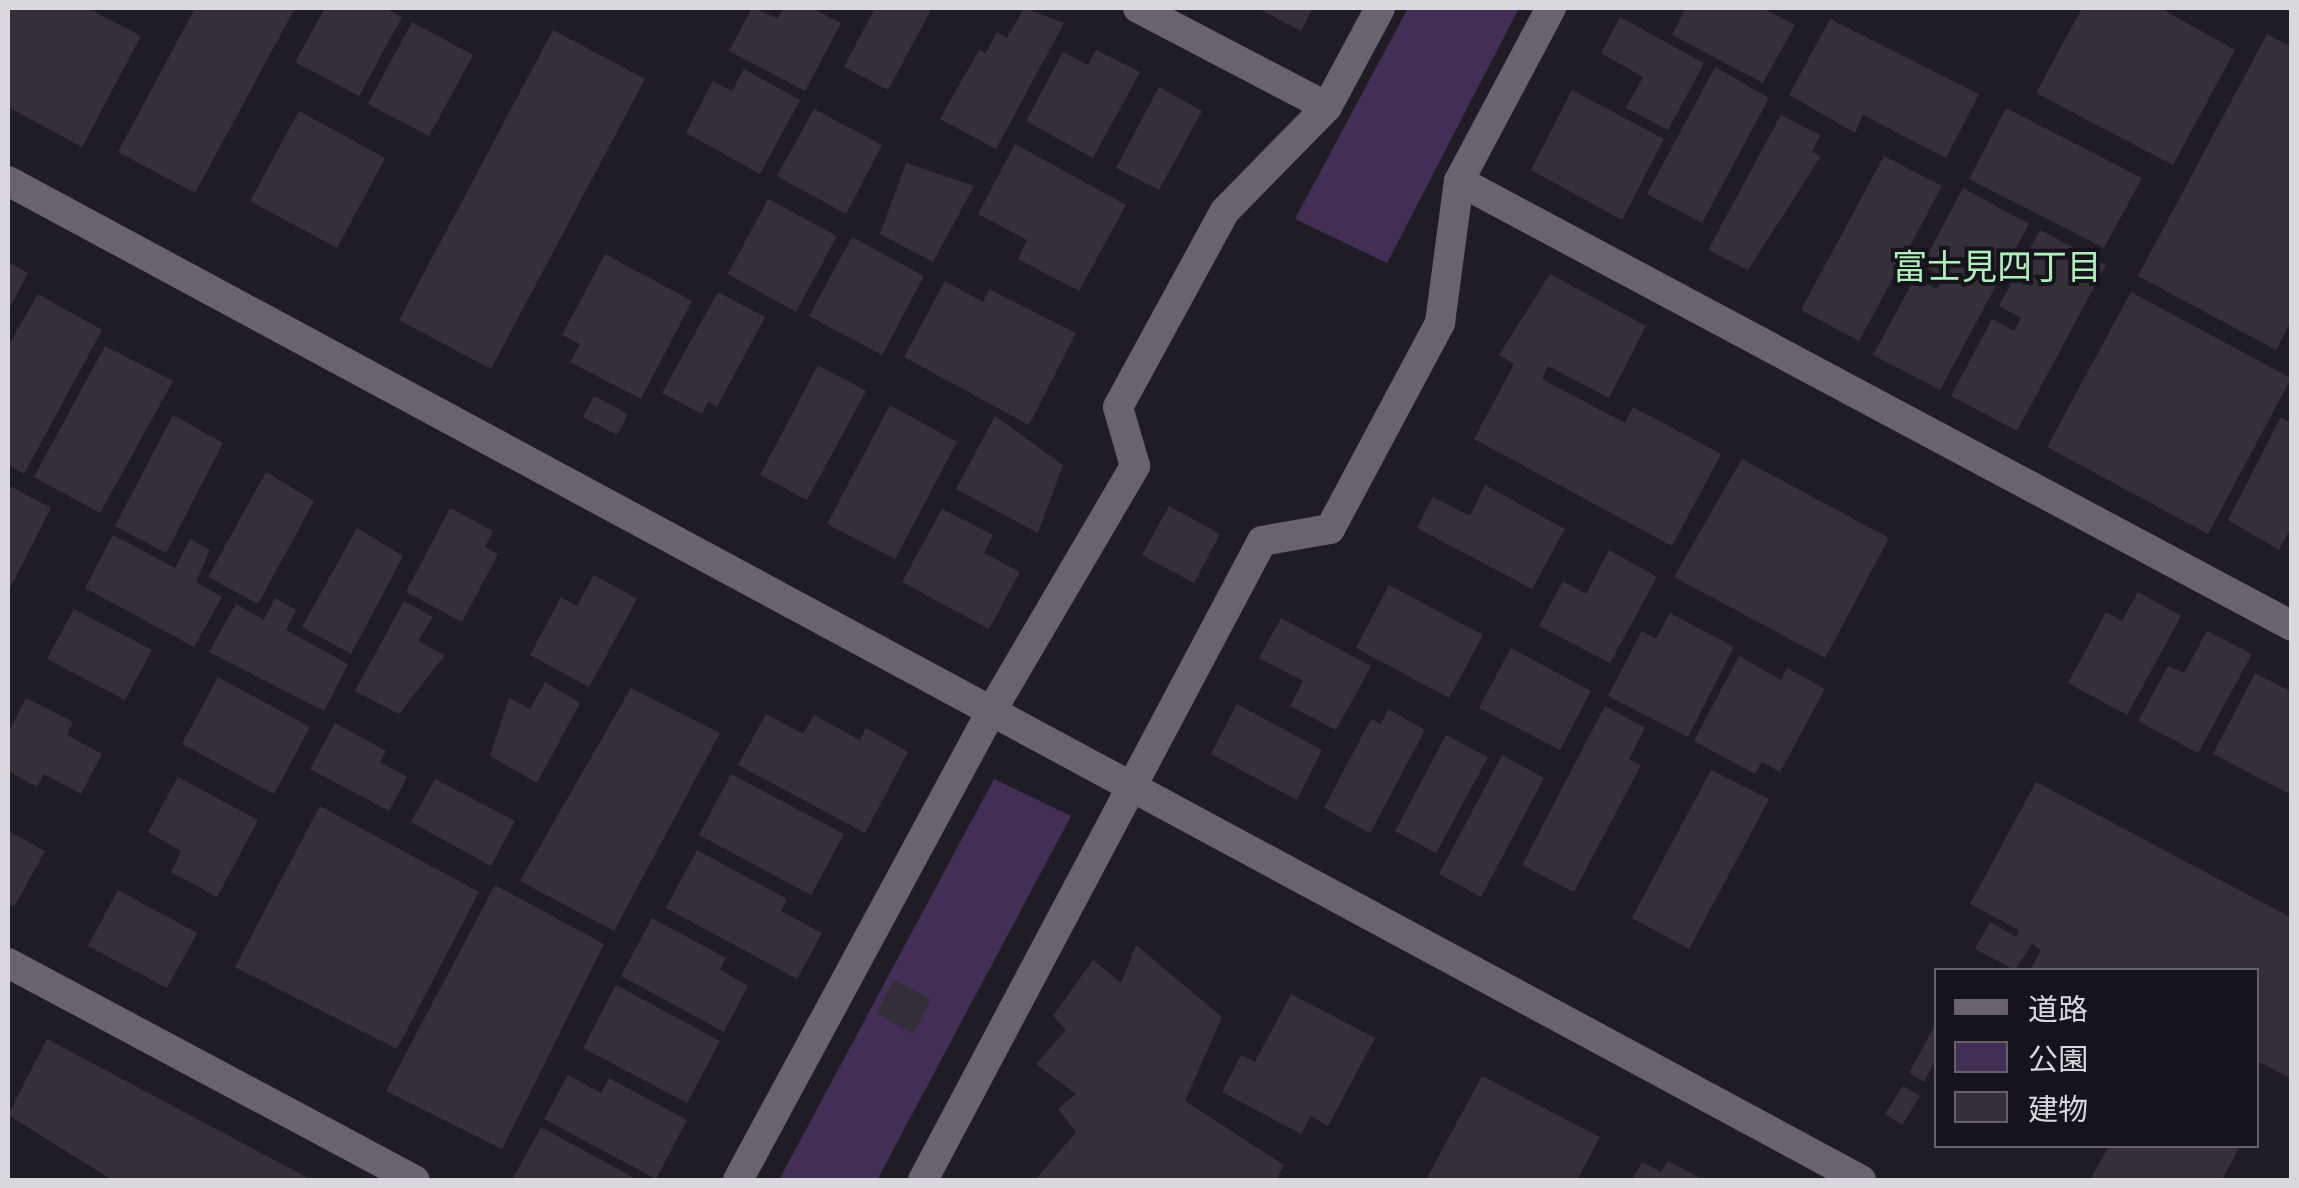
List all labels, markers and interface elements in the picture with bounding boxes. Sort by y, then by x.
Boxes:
district label: 富士見四丁目 [1892,246,2102,288]
legend [1934,968,2259,1148]
text: 道路 [2028,993,2088,1026]
text: 公園 [2028,1043,2088,1076]
text: 建物 [2028,1093,2088,1126]

